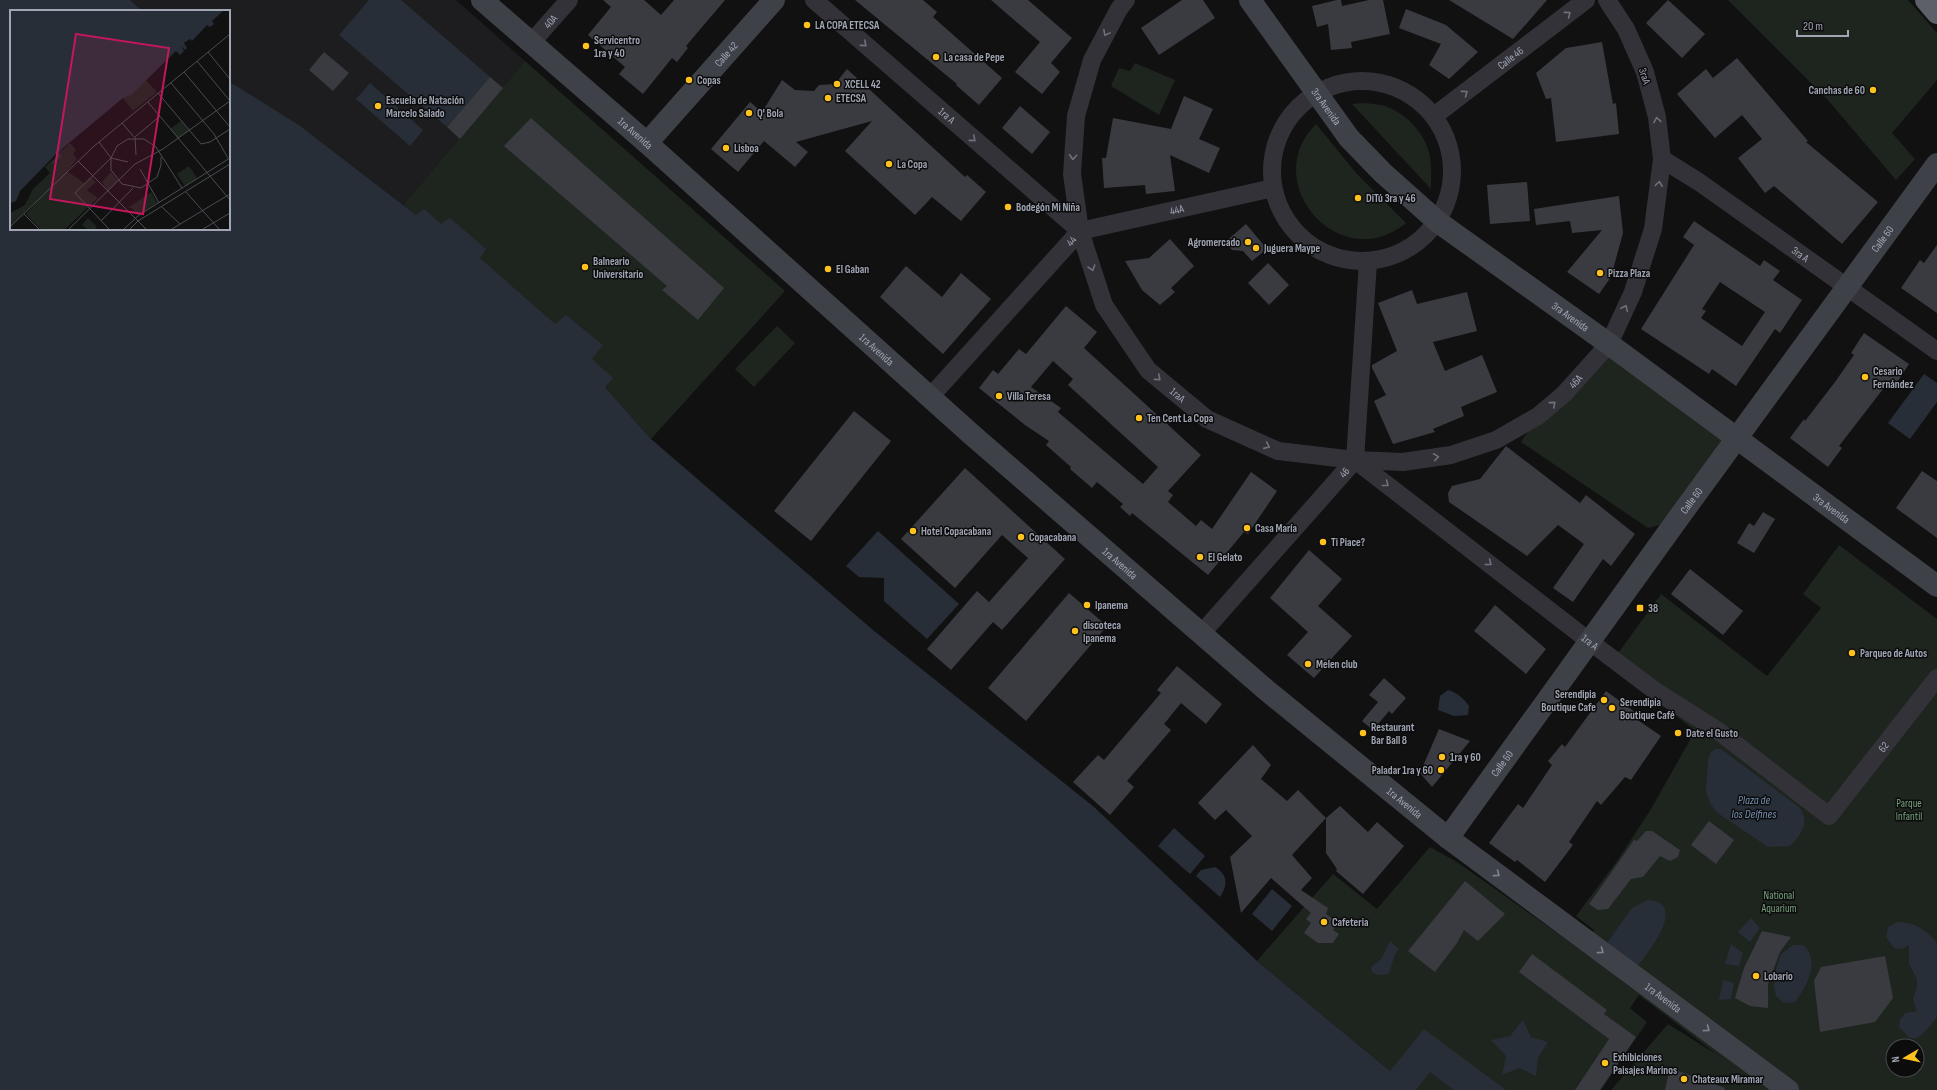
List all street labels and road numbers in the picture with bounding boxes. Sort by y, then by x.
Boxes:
street label: 40A [541,12,560,31]
street label: Calle 42 [712,39,741,69]
street label: Calle 46 [1495,44,1526,72]
street label: 3raA [1636,66,1653,86]
street label: 3ra Avenida [1308,86,1344,128]
street label: 1ra A [936,105,958,127]
street label: 1ra Avenida [615,115,655,152]
street label: 44A [1169,202,1185,218]
street label: Calle 60 [1869,223,1897,255]
street label: 44 [1064,233,1080,249]
street label: 3ra A [1789,244,1812,265]
street label: 3ra Avenida [1549,299,1591,335]
street label: 1ra Avenida [856,331,896,368]
street label: 46A [1566,372,1586,391]
street label: 1raA [1167,385,1188,405]
street label: 46 [1337,465,1353,480]
street label: Calle 60 [1678,485,1706,517]
street label: 3ra Avenida [1810,491,1852,526]
street label: 1ra Avenida [1100,545,1140,582]
street label: 1ra A [1579,632,1601,653]
street label: 62 [1876,739,1892,755]
street label: Calle 60 [1488,748,1516,779]
street label: 1ra Avenida [1384,785,1425,821]
street label: 1ra Avenida [1642,980,1684,1016]

